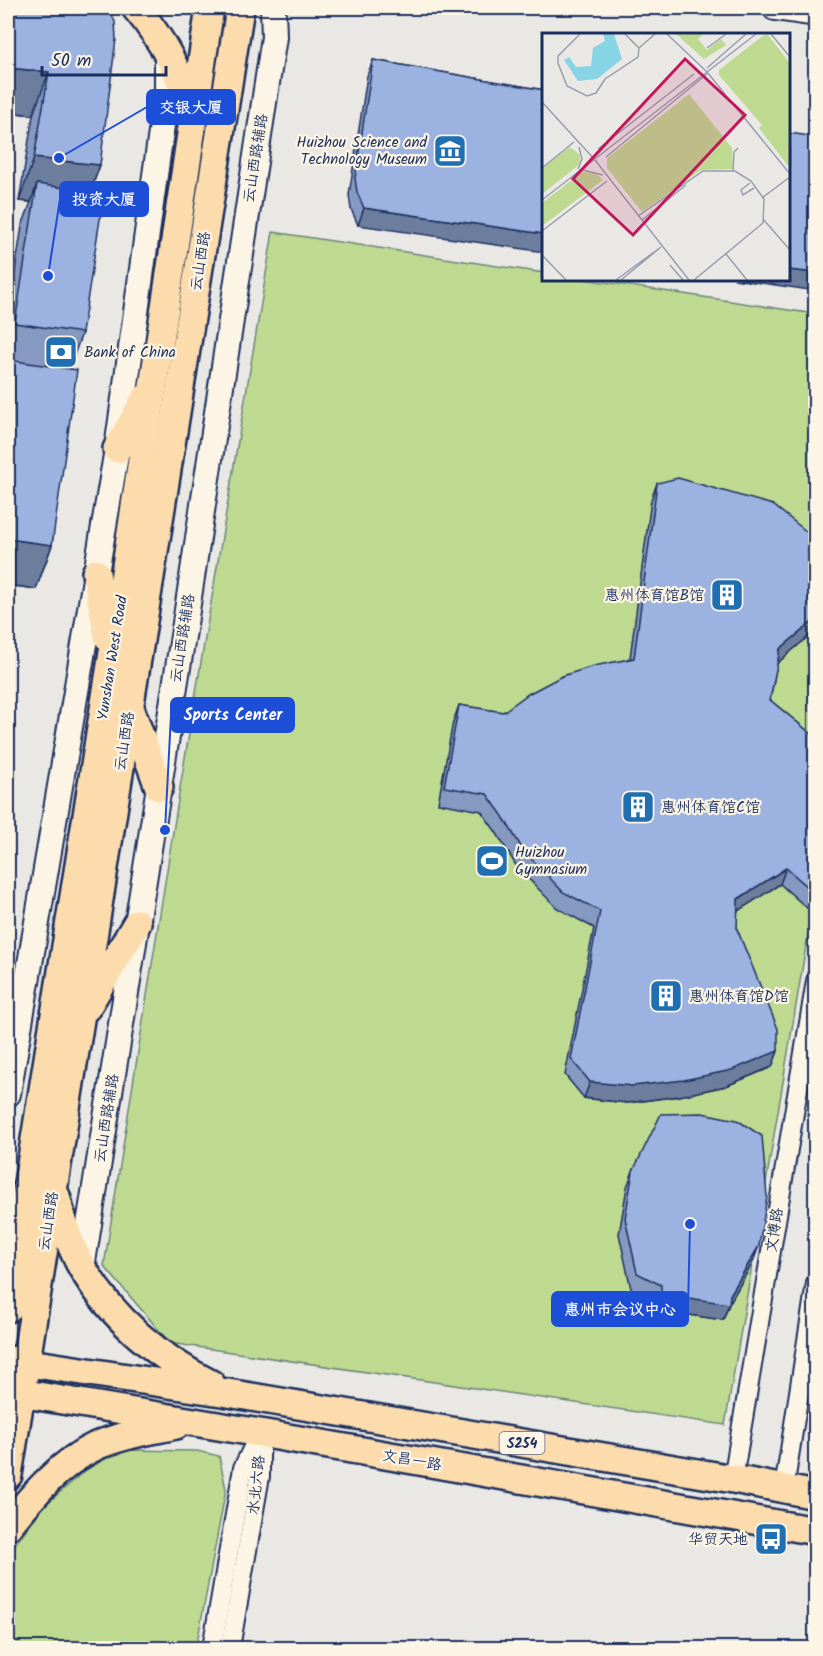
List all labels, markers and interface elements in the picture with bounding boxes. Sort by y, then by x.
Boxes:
inset map [542,33,790,280]
scale bar [42,39,166,77]
text: 50 m [51,47,91,76]
callout: 交银大厦 [147,90,235,124]
text: 交银大厦 [159,96,223,121]
street label: 云山西路辅路 [237,112,275,204]
place label: Huizhou Science and Technology Museum [297,131,428,172]
museum icon: Huizhou Science and Technology Museum [432,133,468,169]
callout: 投资大厦 [60,182,148,216]
text: 投资大厦 [72,188,136,213]
street label: 云山西路 [184,230,218,293]
bank icon: Bank of China [43,334,79,370]
place label: Bank of China [84,341,176,365]
building icon: 惠州体育馆B馆 [709,577,745,613]
place label: 惠州体育馆B馆 [604,584,704,608]
street label: 云山西路辅路 [164,592,202,684]
street label: Yunshan West Road [91,594,135,722]
callout: Sports Center [171,698,294,732]
text: Sports Center [184,703,284,728]
street label: 云山西路 [108,710,142,773]
building icon: 惠州体育馆C馆 [620,789,656,825]
place label: 惠州体育馆C馆 [661,796,760,820]
place label: Huizhou Gymnasium [515,841,587,882]
sports icon: Huizhou Gymnasium [474,843,510,879]
building icon: 惠州体育馆D馆 [648,978,684,1014]
place label: 惠州体育馆D馆 [689,985,789,1009]
street label: 云山西路辅路 [88,1072,126,1164]
street label: 云山西路 [32,1190,66,1253]
street label: 文博路 [760,1206,790,1254]
callout: 惠州市会议中心 [552,1292,688,1326]
text: 惠州市会议中心 [564,1298,676,1323]
road number: S254 [500,1432,544,1454]
street label: 文昌一路 [380,1444,443,1478]
street label: 水北六路 [242,1454,272,1516]
bus stop icon: 华贸天地 [753,1521,789,1557]
place label: 华贸天地 [688,1528,748,1552]

